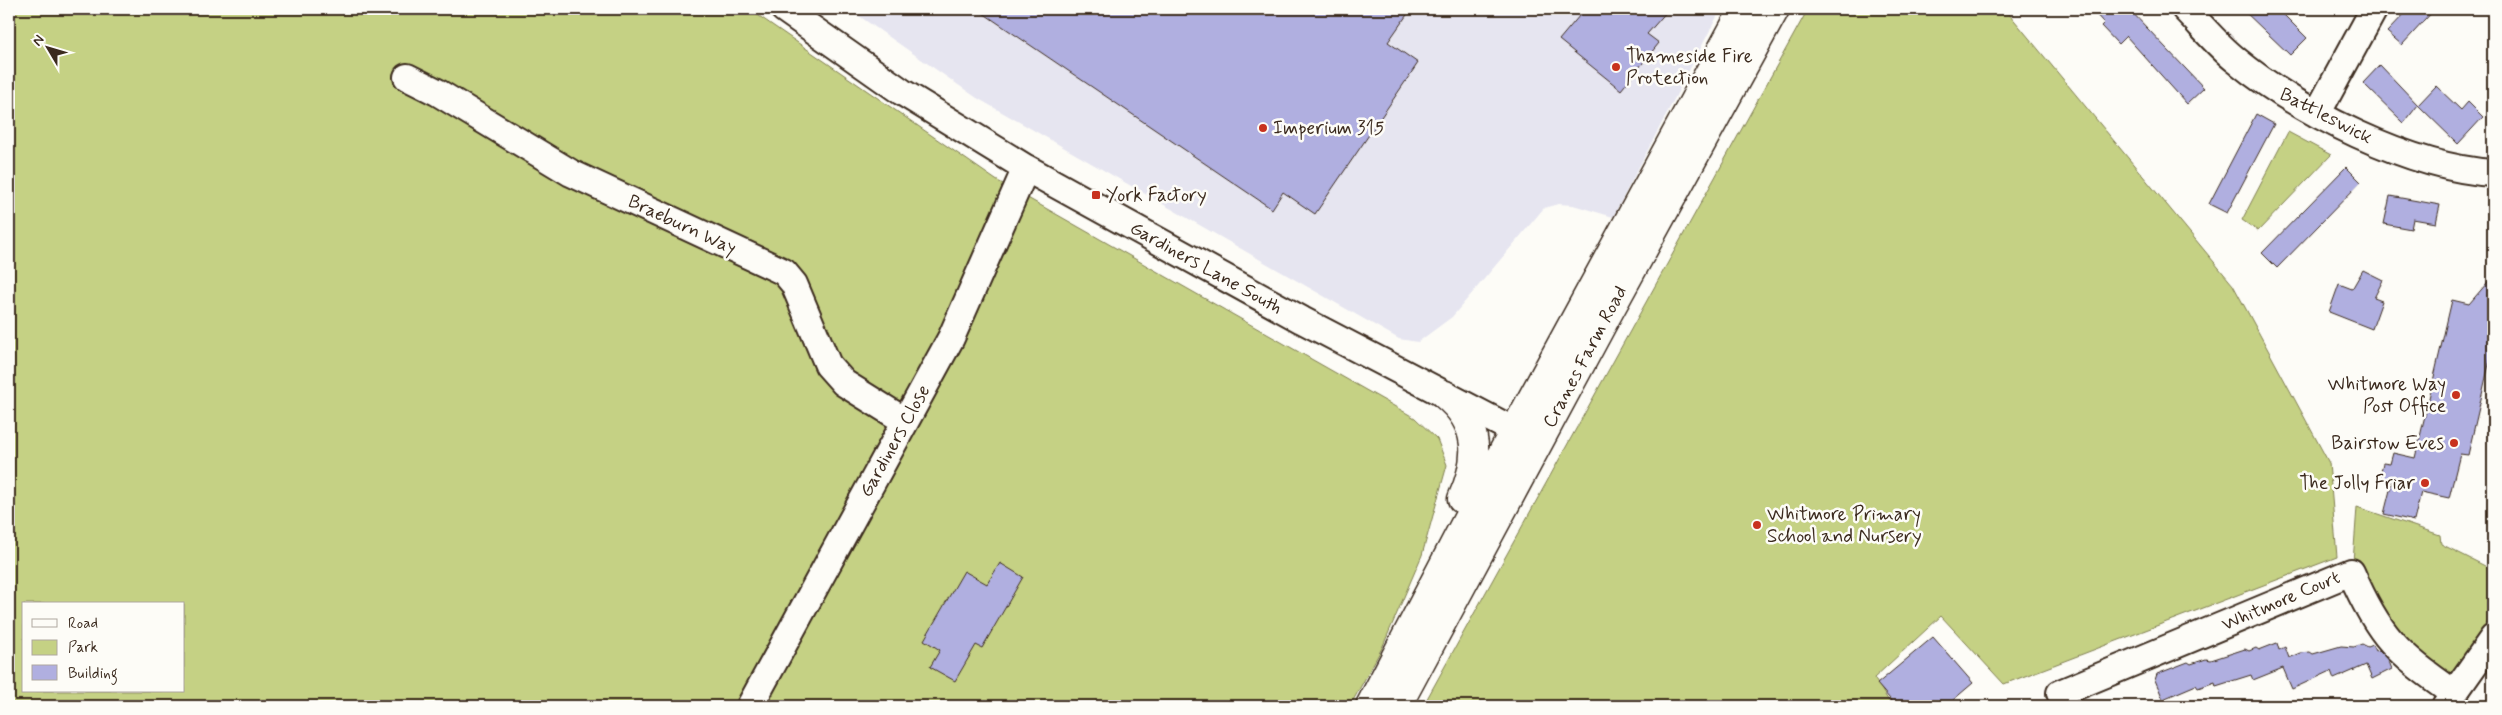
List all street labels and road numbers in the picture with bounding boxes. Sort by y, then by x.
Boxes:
street label: Battleswick [2275,82,2377,150]
street label: Braeburn Way [623,189,740,262]
street label: Gardiners Lane South [1125,216,1287,320]
street label: Cranes Farm Road [1537,282,1633,432]
street label: Gardiners Close [854,380,936,502]
street label: Whitmore Court [2218,565,2344,637]

